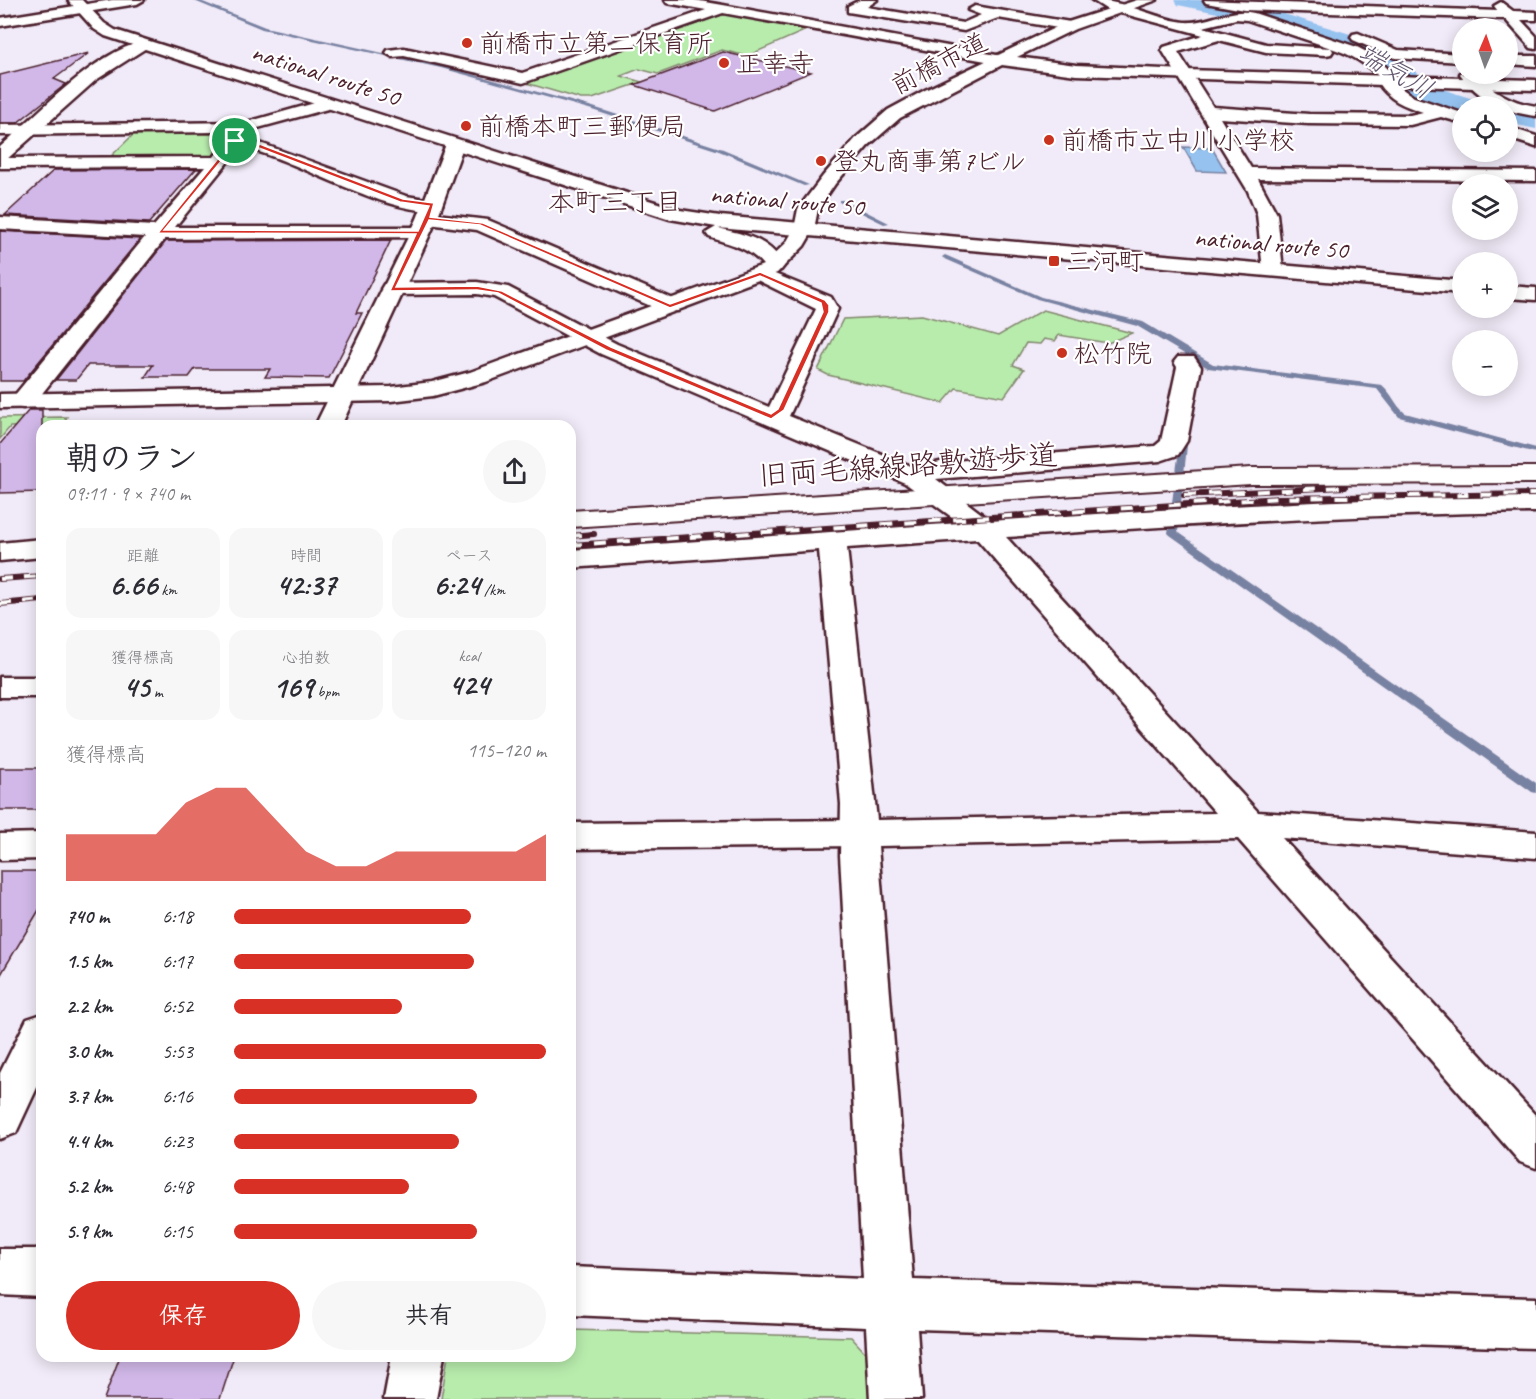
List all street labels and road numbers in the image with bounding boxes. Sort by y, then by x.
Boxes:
street label: 前橋市道 [885,25,993,102]
street label: national route 50 [247,35,407,115]
street label: national route 50 [709,177,868,224]
street label: national route 50 [1193,220,1352,267]
street label: 旧両毛線線路敷遊歩道 [757,436,1059,494]

